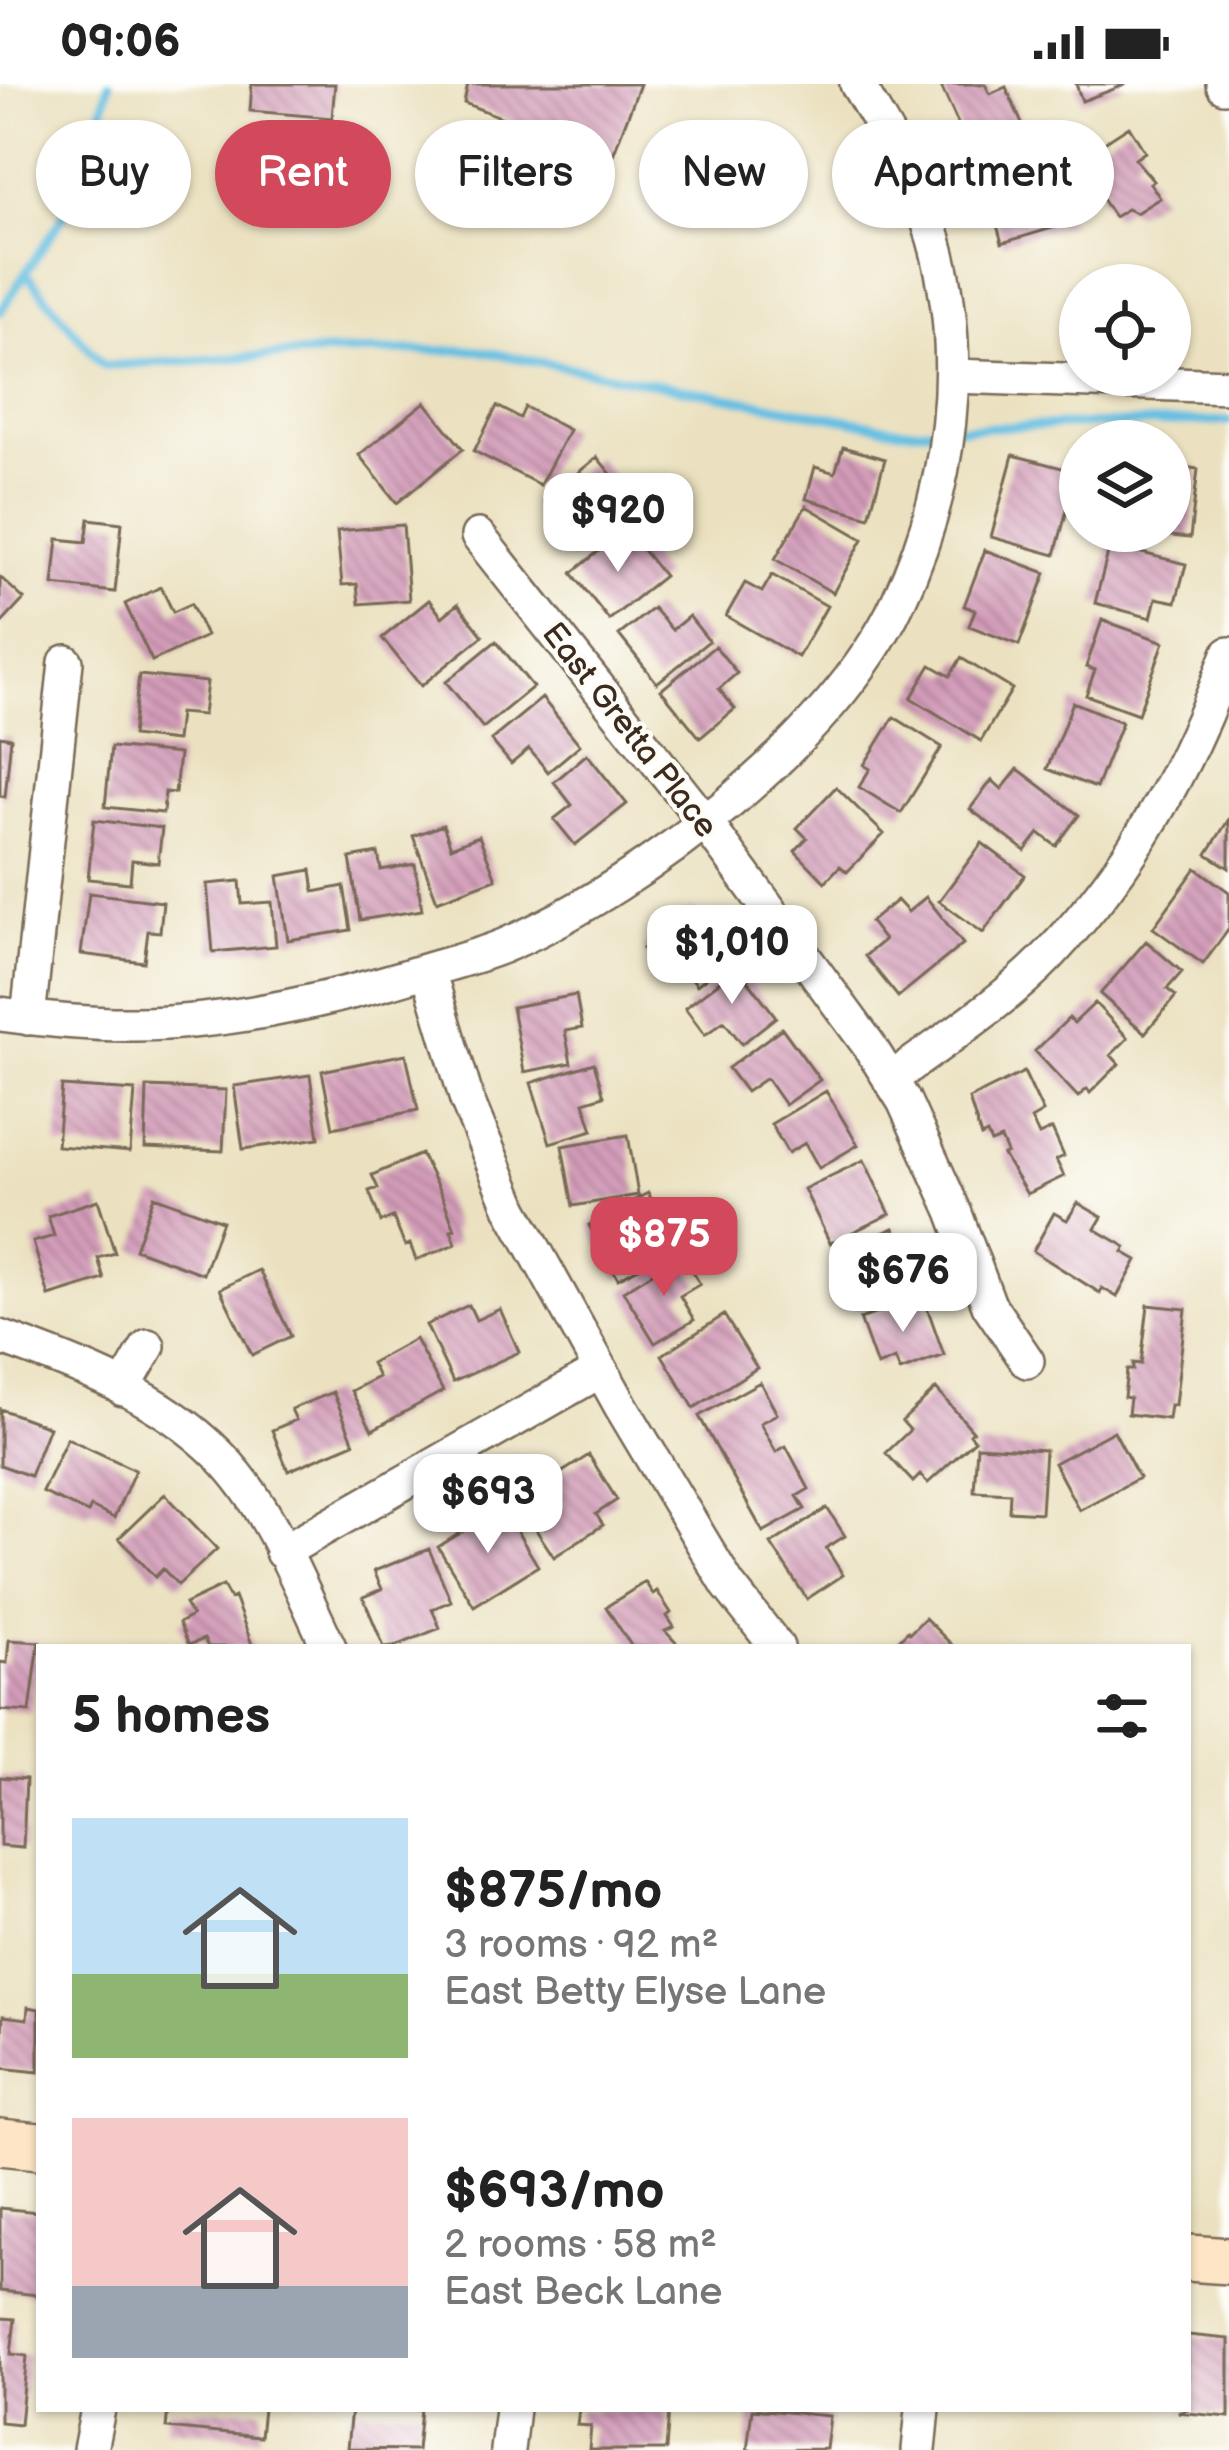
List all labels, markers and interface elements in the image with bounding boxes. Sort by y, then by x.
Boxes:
text: 09:06 [60,15,181,70]
chip: Buy [36,120,191,228]
chip: Rent [215,120,391,228]
chip: Filters [415,120,615,228]
chip: New [639,120,808,228]
chip: Apartment [832,120,1114,228]
map controls [1059,264,1191,552]
button: locate [1059,264,1191,396]
button: layers [1059,420,1191,552]
pin: $920 [547,473,689,575]
text: $920 [570,488,666,535]
street label: East Gretta Place [533,615,726,846]
pin: $1,010 [634,905,830,1007]
text: $1,010 [674,920,790,967]
pin: $875 [593,1197,735,1299]
text: $875 [617,1212,711,1259]
pin: $676 [832,1233,974,1335]
text: $676 [856,1248,950,1295]
pin: $693 [417,1454,559,1556]
text: $693 [441,1469,535,1516]
icon: filters [1089,1683,1155,1749]
text: 5 homes [72,1686,270,1747]
text: $875/mo [444,1861,662,1922]
icon: home [168,1866,312,2010]
text: 3 rooms · 92 m² [444,1922,718,1969]
text: East Betty Elyse Lane [444,1969,826,2016]
text: $693/mo [444,2161,665,2222]
icon: home [168,2166,312,2310]
text: 2 rooms · 58 m² [444,2222,717,2269]
text: East Beck Lane [444,2269,722,2316]

